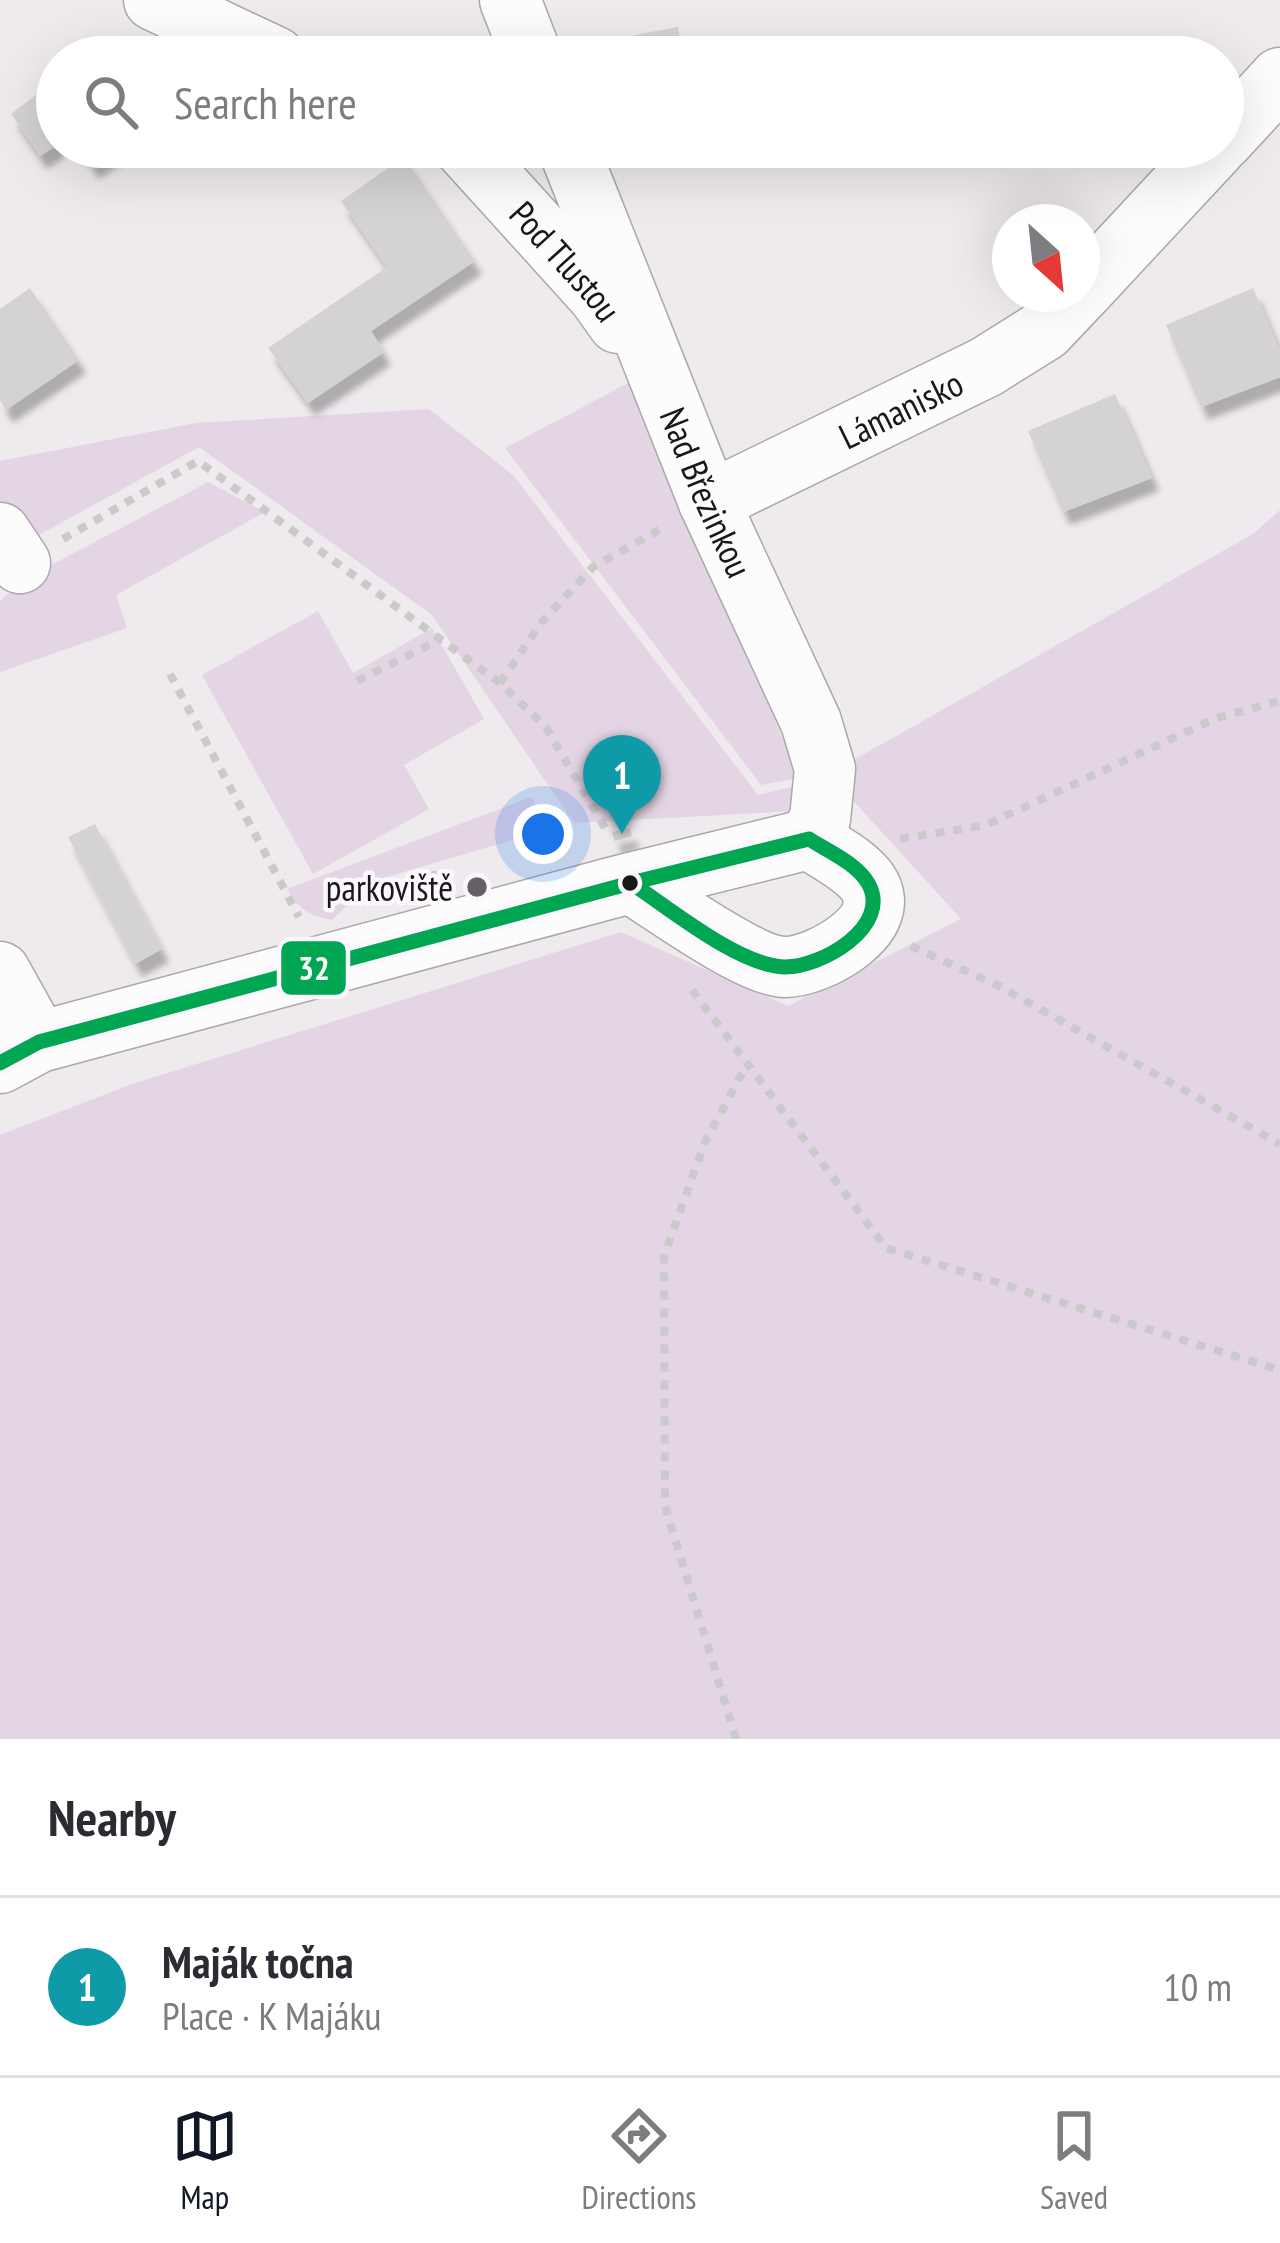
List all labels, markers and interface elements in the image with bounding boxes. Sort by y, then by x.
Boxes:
search box [36,36,1244,168]
icon: search [78,69,144,135]
text: Search here [174,73,357,131]
street label: Pod Tlustou [500,190,632,330]
north arrow [992,204,1100,312]
street label: Lámanisko [831,359,970,459]
street label: Nad Březinkou [650,400,764,584]
pin: 1 [583,735,661,834]
your location [513,804,573,864]
place label: parkoviště [326,864,453,911]
unlabelled marker [619,872,641,894]
marker: parkoviště [464,874,490,900]
line badge: 32 [279,939,348,997]
text: 32 [298,946,330,989]
text: Nearby [48,1784,176,1850]
text: Maják točna [162,1932,353,1990]
text: 1 [78,1961,96,2012]
text: 10 m [1163,1961,1232,2012]
text: Place · K Majáku [162,1990,382,2041]
tab: Map [172,2103,238,2218]
tab: Directions [582,2103,696,2218]
tab: Saved [1040,2103,1108,2218]

